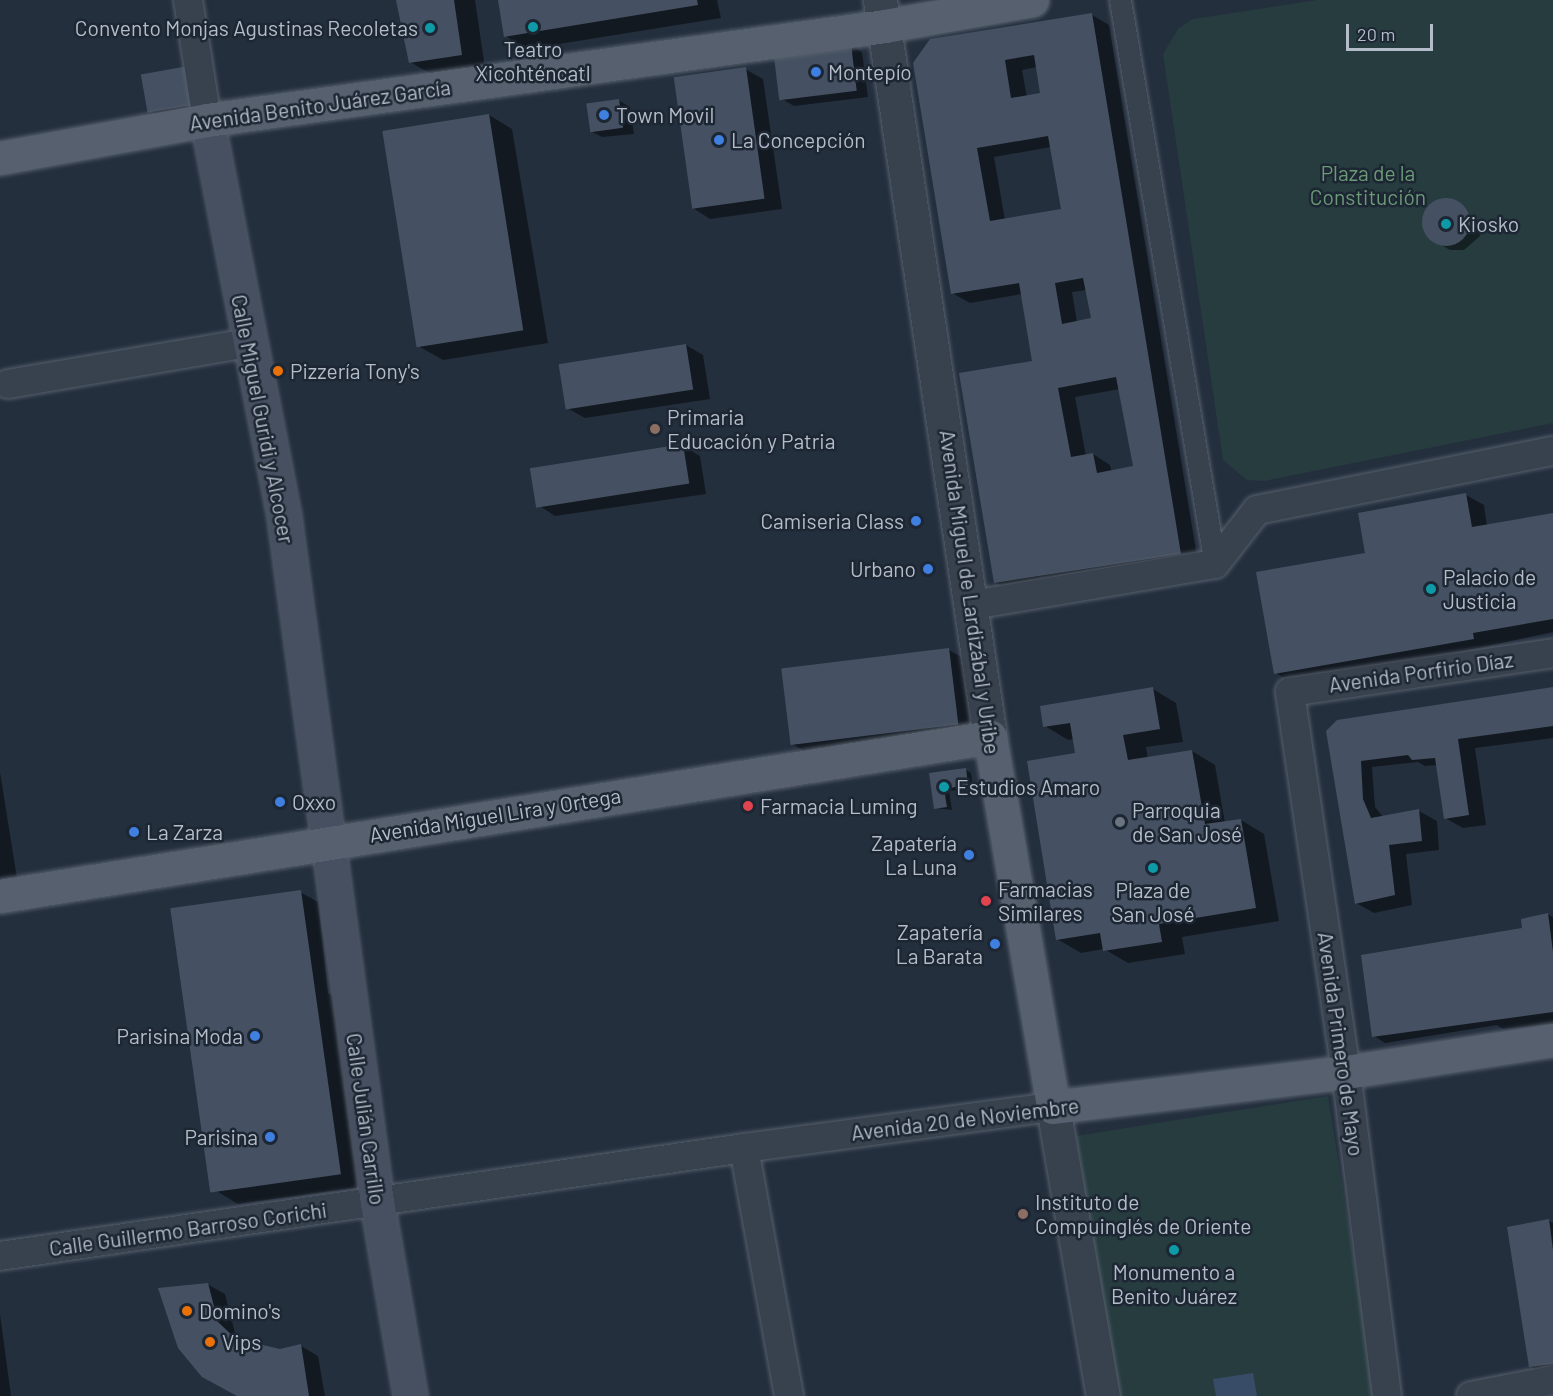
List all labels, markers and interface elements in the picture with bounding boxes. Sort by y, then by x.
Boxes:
scale bar [1349,12,1436,50]
place label: Convento Monjas Agustinas Recoletas [75,15,418,41]
marker: Teatro Xicohténcatl [526,20,540,34]
marker: Convento Monjas Agustinas Recoletas [423,21,437,35]
text: 20 m [1357,23,1395,45]
place label: Teatro Xicohténcatl [475,36,591,86]
place label: Montepío [828,59,912,85]
marker: Montepío [809,65,823,79]
street label: Avenida Benito Juárez García [188,74,452,136]
place label: Town Movil [616,102,714,128]
marker: Town Movil [597,108,611,122]
place label: La Concepción [731,127,866,153]
marker: La Concepción [712,133,726,147]
park label: Plaza de la Constitución [1310,160,1426,210]
place label: Kiosko [1458,211,1519,237]
marker: Kiosko [1439,217,1453,231]
street label: Calle Miguel Guridi y Alcocer [226,292,300,546]
place label: Pizzería Tony's [290,358,420,384]
marker: Pizzería Tony's [271,364,285,378]
place label: Primaria Educación y Patria [667,404,835,454]
marker: Primaria Educación y Patria [648,422,662,436]
street label: Avenida Miguel de Lardizábal y Uribe [935,428,1005,756]
place label: Camiseria Class [761,508,904,534]
marker: Camiseria Class [909,514,923,528]
place label: Urbano [850,556,916,582]
marker: Urbano [921,562,935,576]
place label: Palacio de Justicia [1443,564,1536,614]
marker: Palacio de Justicia [1424,582,1438,596]
street label: Avenida Porfirio Díaz [1327,647,1515,697]
place label: Estudios Amaro [956,774,1100,800]
marker: Estudios Amaro [937,780,951,794]
street label: Avenida Miguel Lira y Ortega [367,783,623,847]
place label: Oxxo [292,789,336,815]
place label: Farmacia Luming [760,793,917,819]
marker: Oxxo [273,795,287,809]
place label: Parroquia de San José [1132,797,1242,847]
marker: Farmacia Luming [741,799,755,813]
marker: Parroquia de San José [1113,815,1127,829]
place label: La Zarza [146,819,223,845]
marker: La Zarza [127,825,141,839]
place label: Zapatería La Luna [871,830,957,880]
marker: Zapatería La Luna [962,848,976,862]
marker: Plaza de San José [1146,861,1160,875]
place label: Farmacias Similares [998,876,1093,926]
place label: Plaza de San José [1111,877,1195,927]
marker: Farmacias Similares [979,894,993,908]
place label: Zapatería La Barata [896,919,983,969]
street label: Avenida Primero de Mayo [1313,930,1369,1158]
marker: Zapatería La Barata [988,937,1002,951]
place label: Parisina Moda [117,1023,243,1049]
marker: Parisina Moda [248,1029,262,1043]
street label: Calle Julián Carrillo [341,1031,391,1207]
street label: Avenida 20 de Noviembre [850,1093,1080,1145]
place label: Parisina [184,1124,258,1150]
marker: Parisina [263,1130,277,1144]
place label: Instituto de Compuinglés de Oriente [1035,1189,1251,1239]
street label: Calle Guillermo Barroso Corichi [48,1197,328,1261]
marker: Instituto de Compuinglés de Oriente [1016,1207,1030,1221]
marker: Monumento a Benito Juárez [1167,1243,1181,1257]
place label: Monumento a Benito Juárez [1111,1259,1237,1309]
place label: Domino's [199,1298,281,1324]
marker: Domino's [180,1304,194,1318]
place label: Vips [222,1329,261,1355]
marker: Vips [203,1335,217,1349]

